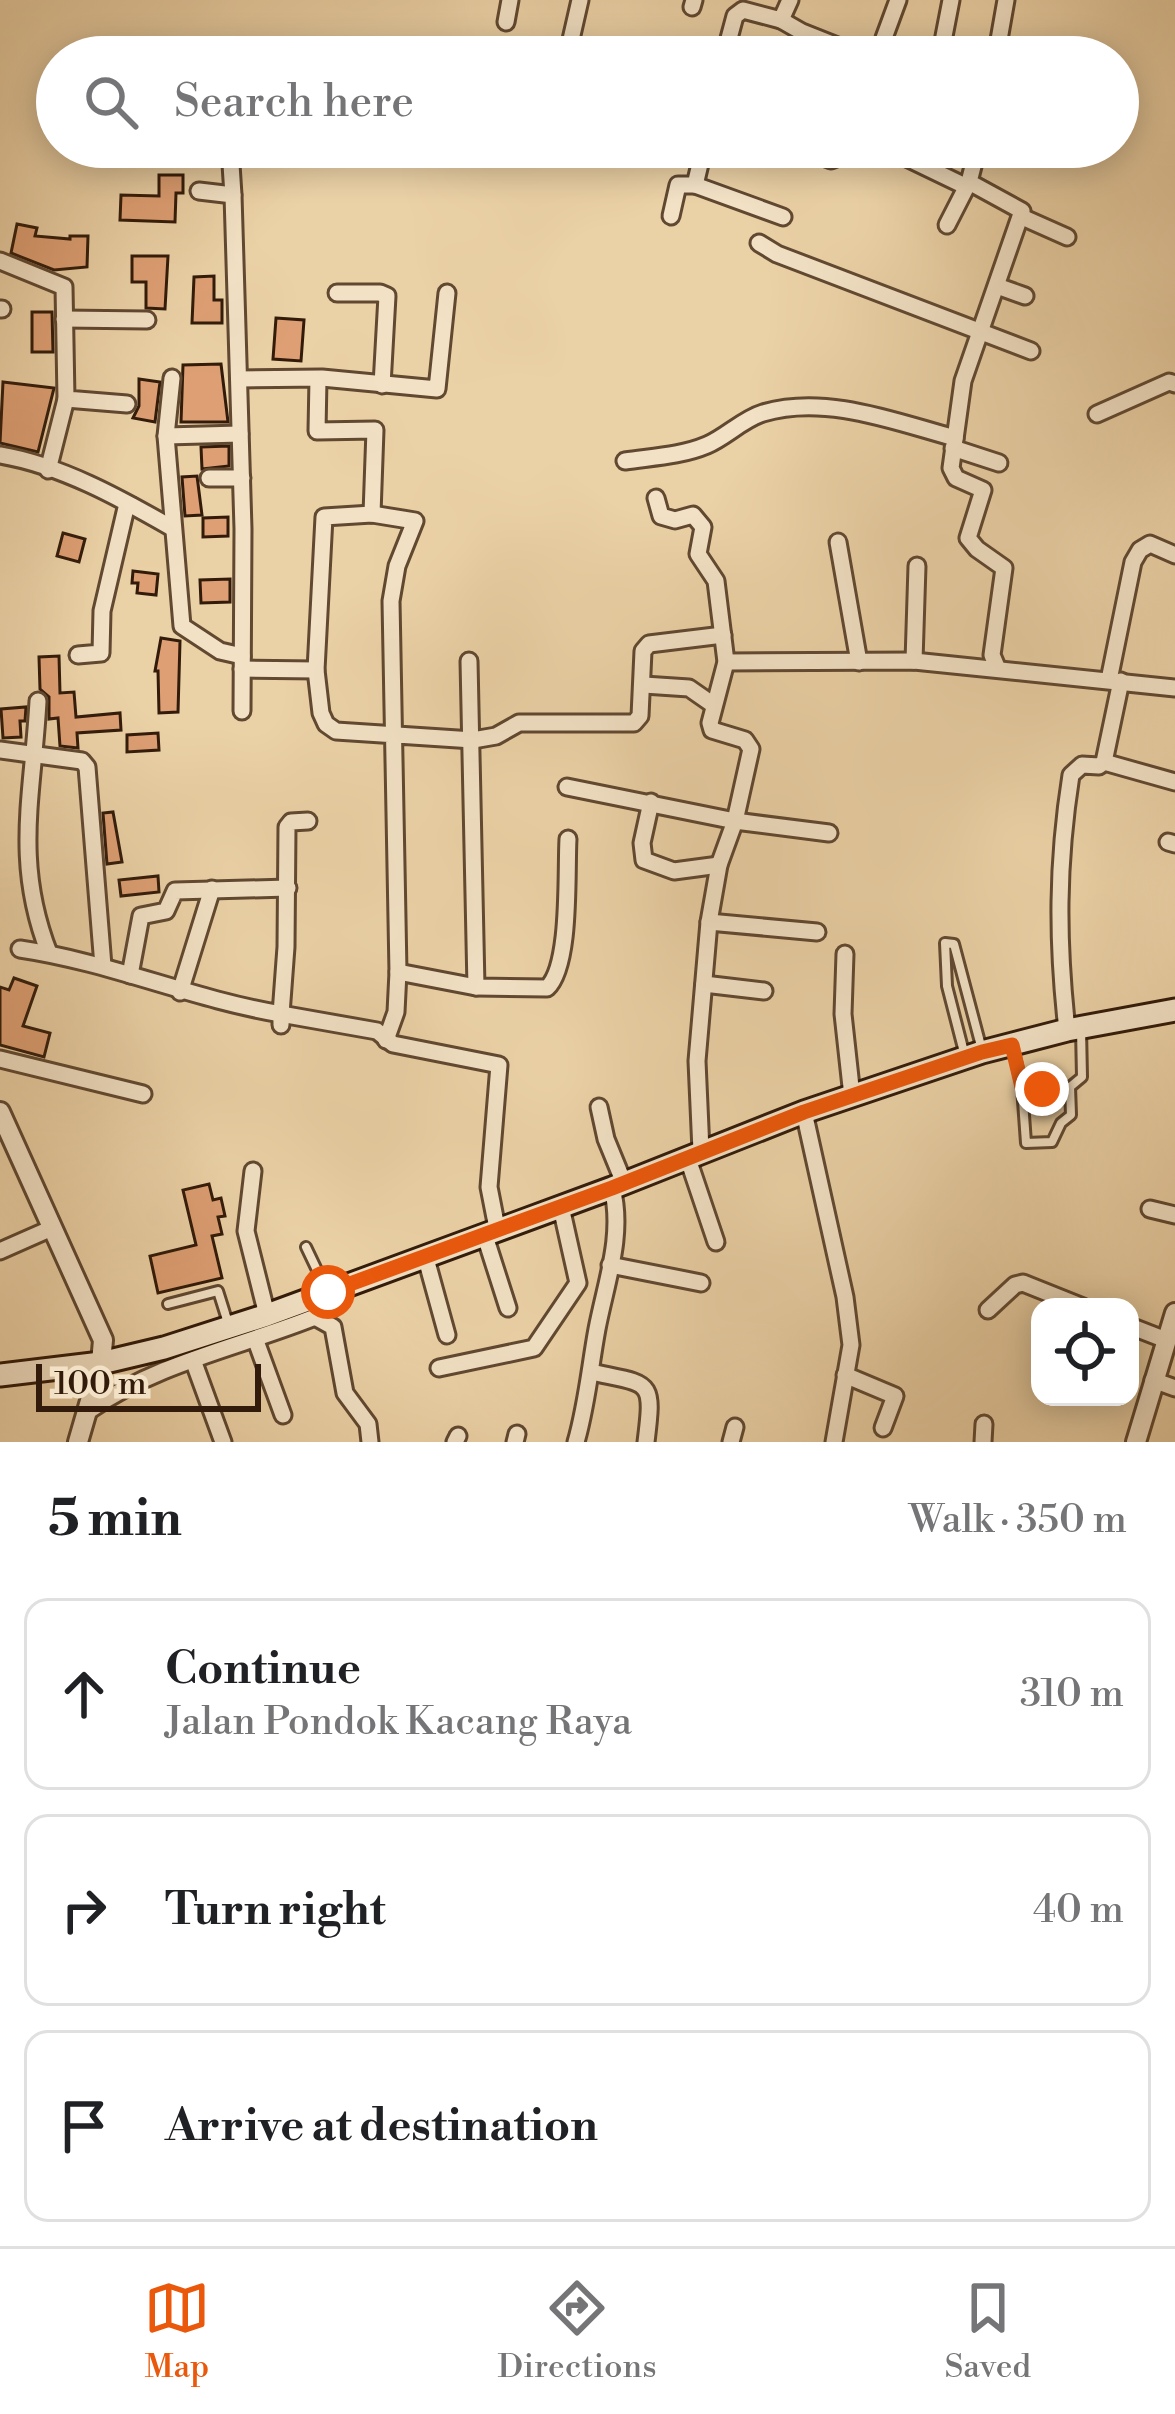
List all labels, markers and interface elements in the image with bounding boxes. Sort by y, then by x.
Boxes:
search box [36,36,1139,168]
icon: search [78,69,144,135]
text: Search here [174,74,414,131]
route end [1015,1062,1069,1116]
route start [301,1265,355,1319]
map controls [1031,1298,1139,1406]
button: locate [1031,1298,1139,1406]
scale bar [36,1358,261,1411]
text: 100 m [54,1364,147,1405]
text: 5 min [48,1488,182,1552]
text: Walk · 350 m [909,1496,1127,1545]
text: Continue [165,1641,361,1698]
icon: ahead [51,1661,117,1727]
text: 310 m [1020,1670,1124,1719]
text: Jalan Pondok Kacang Raya [165,1698,632,1747]
icon: right [51,1877,117,1943]
text: Turn right [165,1882,386,1939]
text: 40 m [1033,1886,1124,1935]
icon: arrive [51,2093,117,2159]
text: Arrive at destination [165,2098,598,2155]
tab: Map [144,2275,210,2388]
tab: Directions [498,2275,657,2388]
tab: Saved [944,2275,1031,2388]

